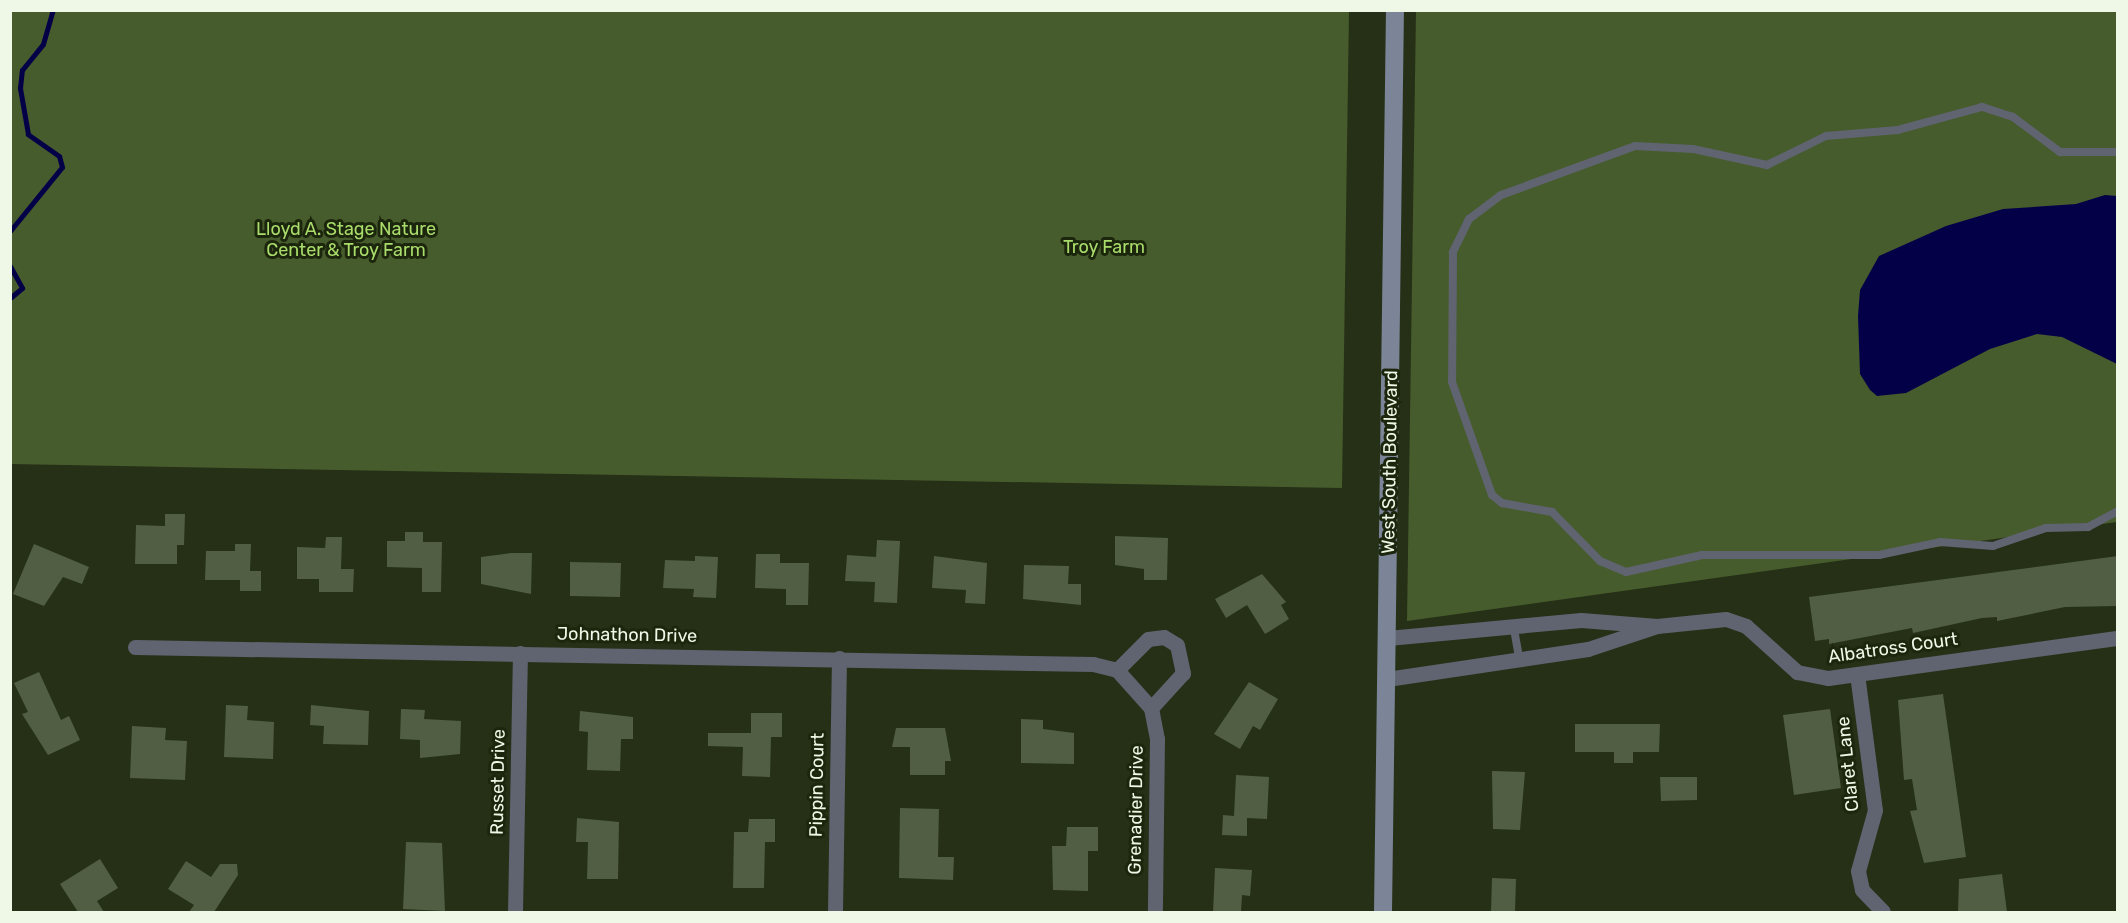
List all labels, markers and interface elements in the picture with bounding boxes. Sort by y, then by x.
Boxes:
park label: Lloyd A. Stage Nature Center & Troy Farm [256,219,436,262]
park label: Troy Farm [1063,236,1145,258]
street label: West South Boulevard [1378,370,1402,554]
street label: Johnathon Drive [557,623,697,647]
street label: Albatross Court [1827,628,1959,668]
street label: Claret Lane [1832,715,1864,813]
street label: Russet Drive [486,729,510,835]
street label: Pippin Court [805,733,829,837]
street label: Grenadier Drive [1124,745,1148,875]

